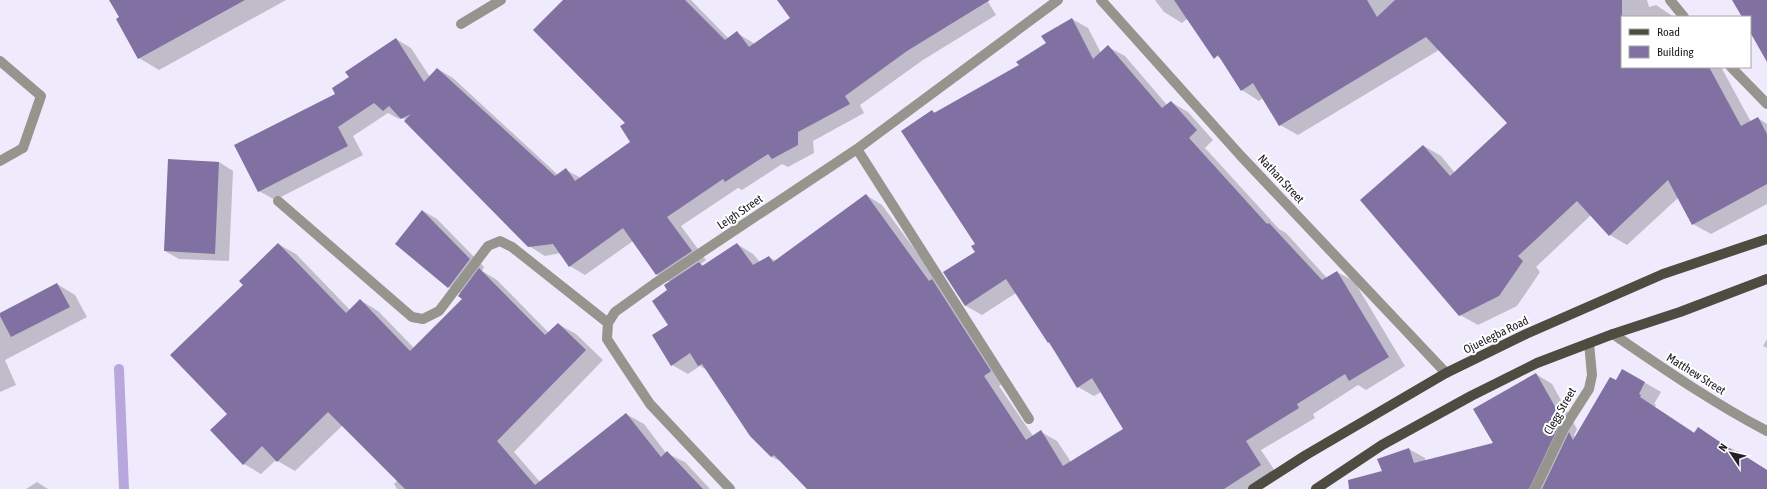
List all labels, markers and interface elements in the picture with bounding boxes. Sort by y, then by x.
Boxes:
legend [1621,16,1751,68]
text: Road [1657,25,1680,39]
text: Building [1657,45,1695,59]
street label: Nathan Street [1255,152,1307,207]
street label: Leigh Street [715,191,766,232]
street label: Ojuelegba Road [1461,313,1531,357]
street label: Matthew Street [1664,350,1728,398]
street label: Clegg Street [1541,385,1579,437]
north arrow [1711,433,1751,473]
text: N [1716,441,1730,453]

